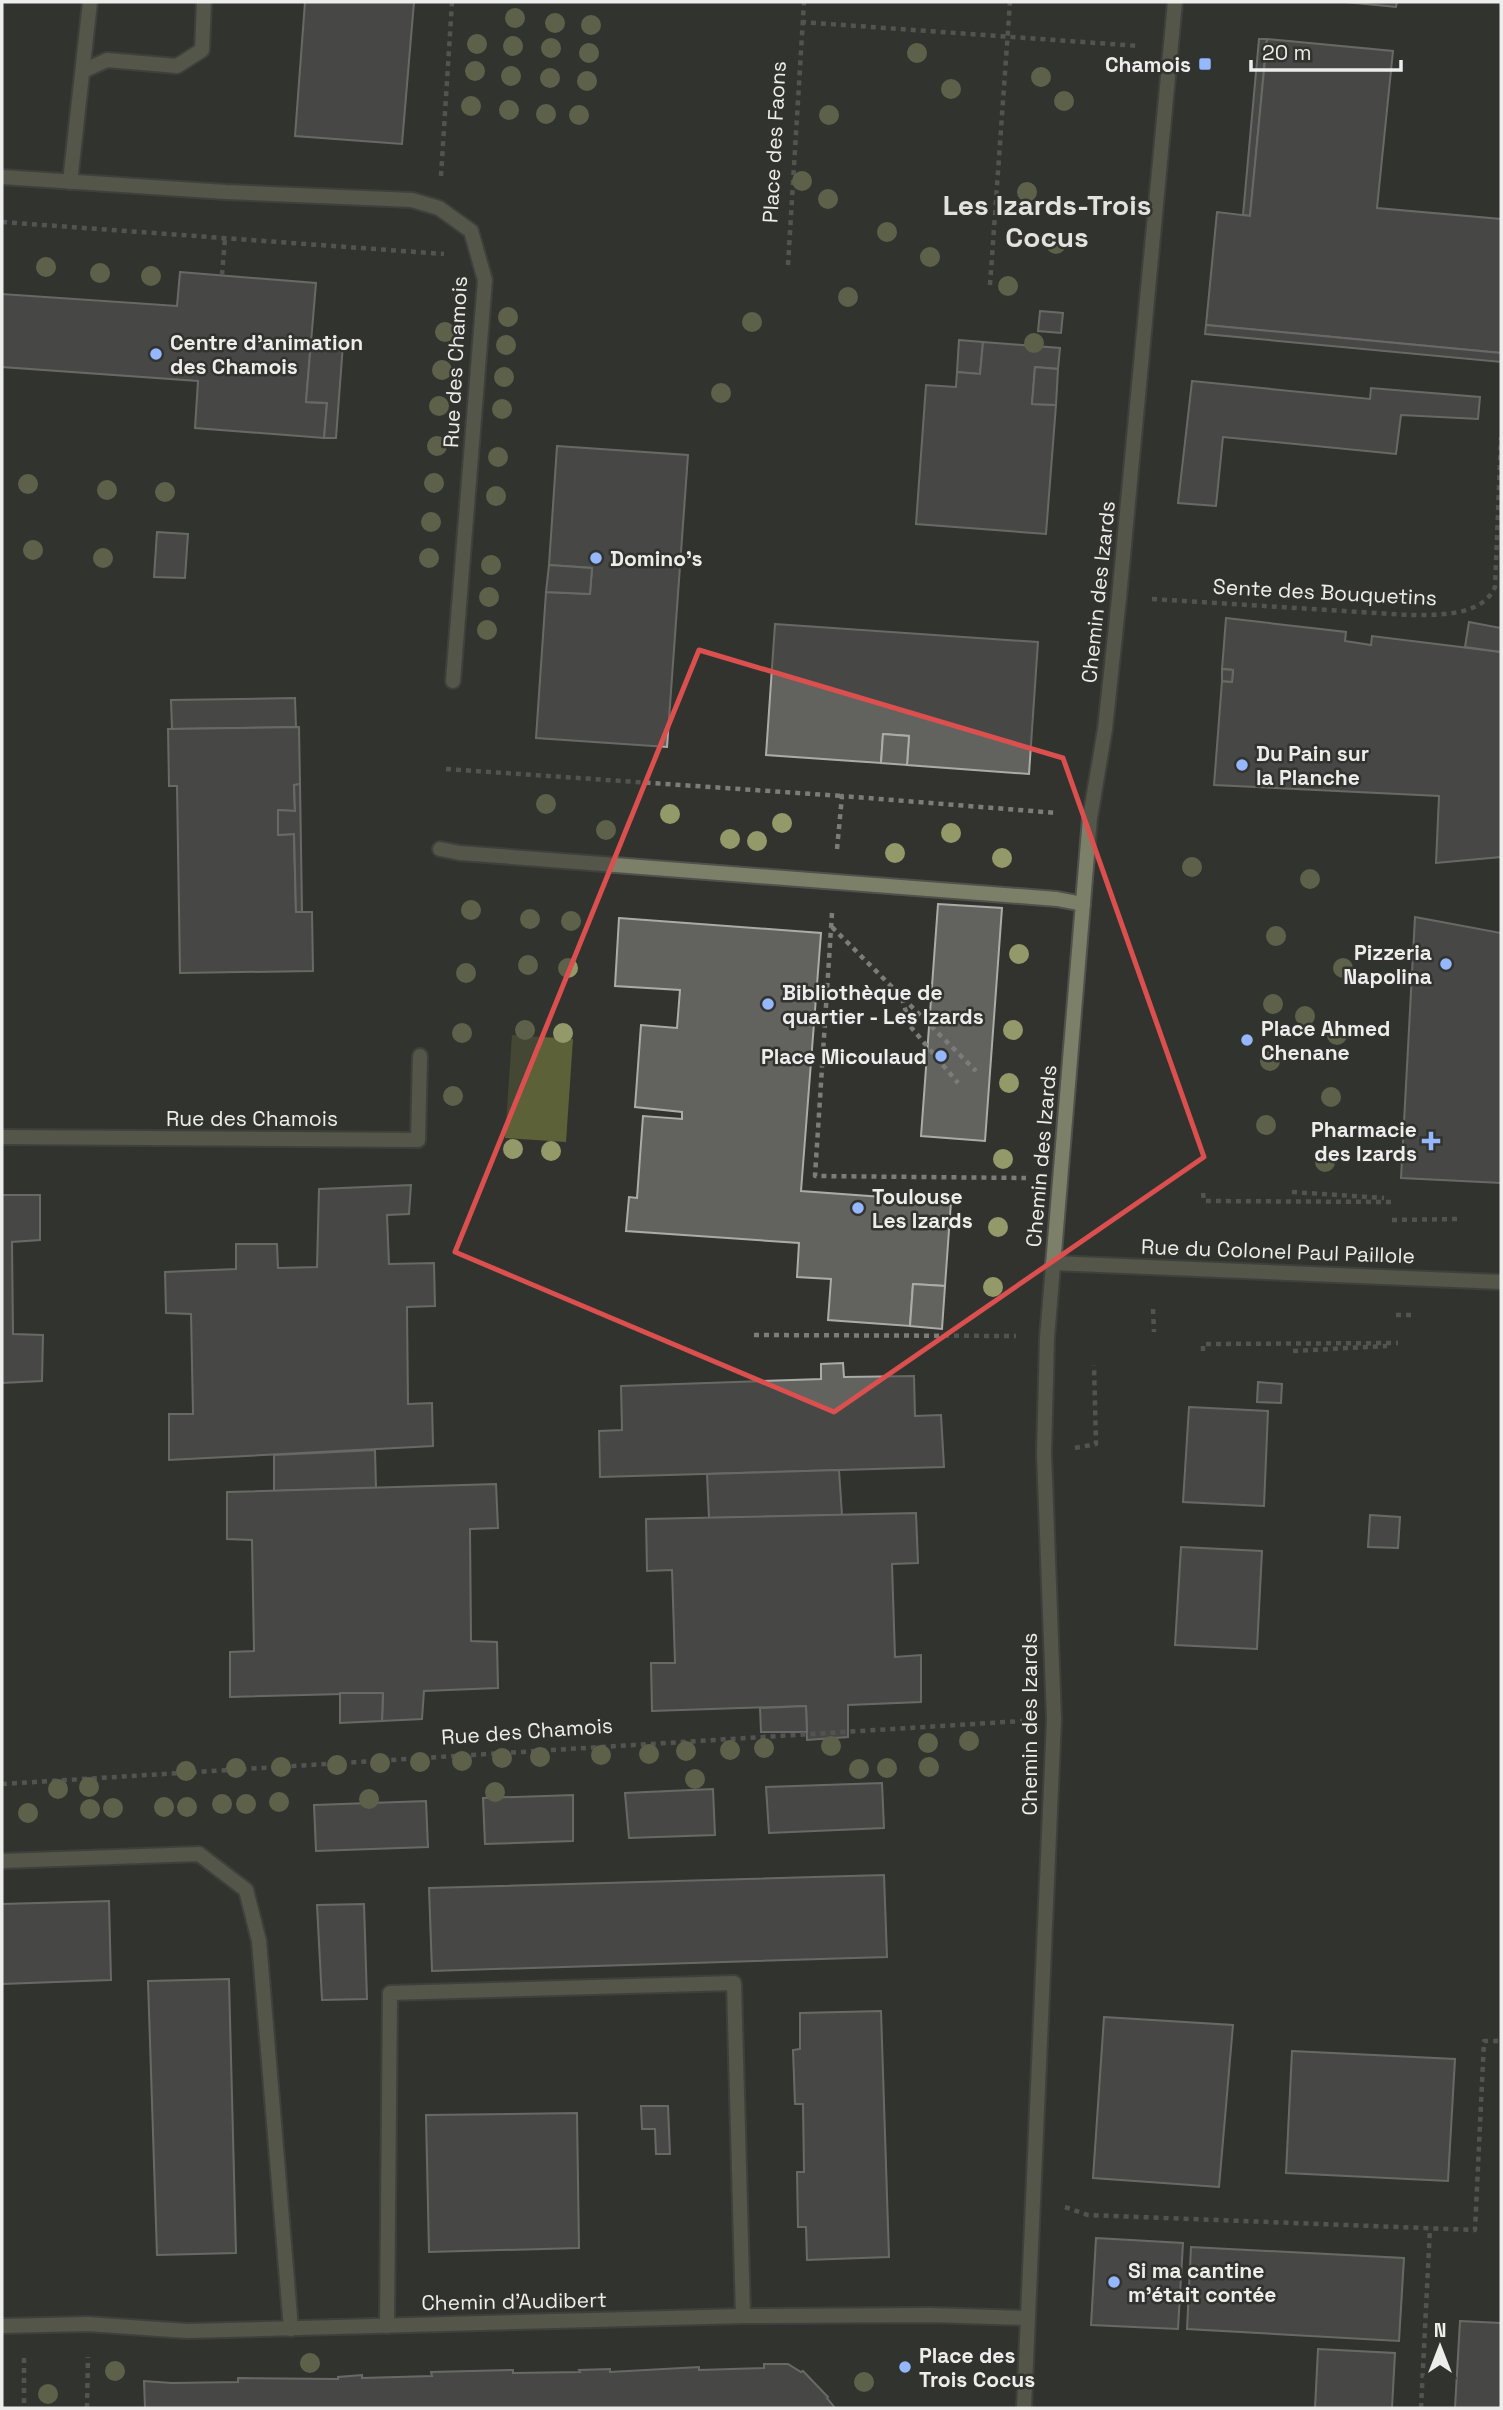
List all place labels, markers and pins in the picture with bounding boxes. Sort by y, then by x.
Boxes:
place label: Chamois [1105,51,1191,78]
marker: Chamois [1197,56,1213,72]
place label: Centre d'animation des Chamois [170,329,363,380]
marker: Centre d'animation des Chamois [148,346,164,362]
place label: Domino's [610,545,703,572]
marker: Domino's [588,550,604,566]
place label: Du Pain sur la Planche [1256,740,1369,791]
marker: Du Pain sur la Planche [1234,757,1250,773]
place label: Pizzeria Napolina [1343,939,1432,990]
marker: Pizzeria Napolina [1438,956,1454,972]
place label: Bibliothèque de quartier - Les Izards [782,979,984,1030]
marker: Bibliothèque de quartier - Les Izards [760,996,776,1012]
place label: Place Ahmed Chenane [1261,1015,1390,1066]
marker: Place Ahmed Chenane [1239,1032,1255,1048]
place label: Place Micoulaud [761,1043,927,1070]
marker: Place Micoulaud [933,1048,949,1064]
place label: Pharmacie des Izards [1311,1116,1417,1167]
marker: Pharmacie des Izards [1423,1133,1439,1149]
place label: Toulouse Les Izards [872,1183,973,1234]
marker: Toulouse Les Izards [850,1200,866,1216]
place label: Si ma cantine m'était contée [1128,2257,1276,2308]
marker: Si ma cantine m'était contée [1106,2274,1122,2290]
place label: Place des Trois Cocus [919,2342,1035,2393]
marker: Place des Trois Cocus [897,2359,913,2375]

